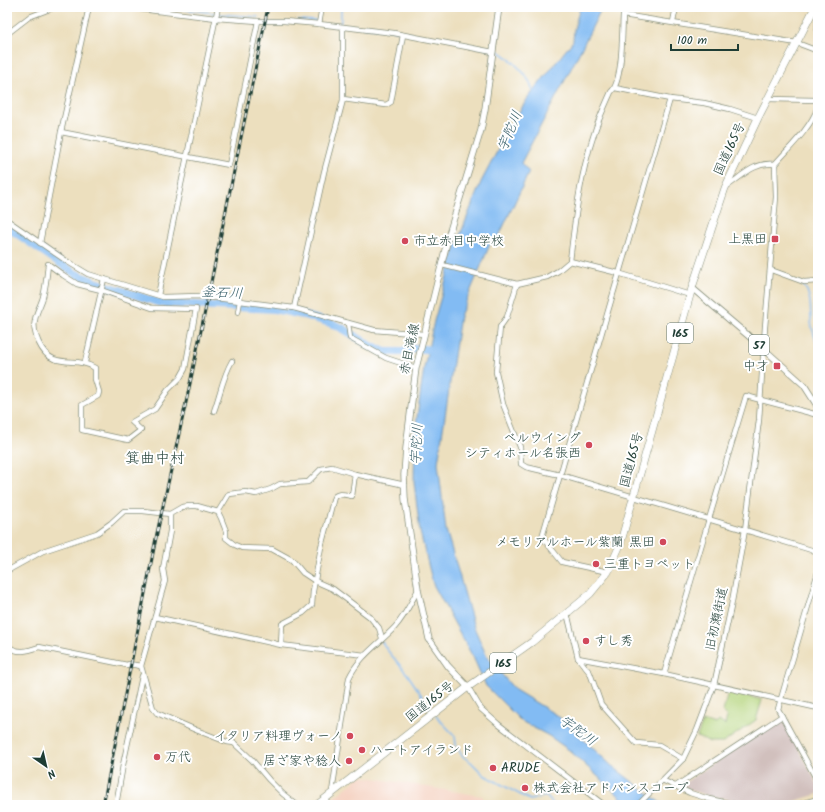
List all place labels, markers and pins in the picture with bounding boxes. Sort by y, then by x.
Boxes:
place label: 上黒田 [728,229,767,250]
place label: 市立赤目中学校 [413,231,504,252]
marker: 上黒田 [770,234,780,244]
marker: 市立赤目中学校 [400,236,410,246]
place label: 中才 [743,356,769,377]
marker: 中才 [772,361,782,371]
place label: ベルウイング シティホール名張西 [465,428,581,464]
marker: ベルウイング シティホール名張西 [584,440,594,450]
place label: メモリアルホール紫蘭 黒田 [495,532,655,553]
marker: メモリアルホール紫蘭 黒田 [658,537,668,547]
place label: 三重トヨペット [604,554,695,575]
marker: 三重トヨペット [591,559,601,569]
place label: すし秀 [594,631,633,652]
marker: すし秀 [581,636,591,646]
place label: イタリア料理ヴォーノ [214,726,342,747]
marker: イタリア料理ヴォーノ [345,731,355,741]
place label: ハートアイランド [370,740,473,761]
marker: ハートアイランド [357,745,367,755]
place label: 万代 [165,747,191,768]
place label: 居ざ家や稔人 [263,751,341,772]
marker: 万代 [152,752,162,762]
marker: 居ざ家や稔人 [344,756,354,766]
place label: ARUDE [501,758,541,779]
marker: ARUDE [488,763,498,773]
place label: 株式会社アドバンスコープ [533,778,688,799]
marker: 株式会社アドバンスコープ [520,783,530,793]

